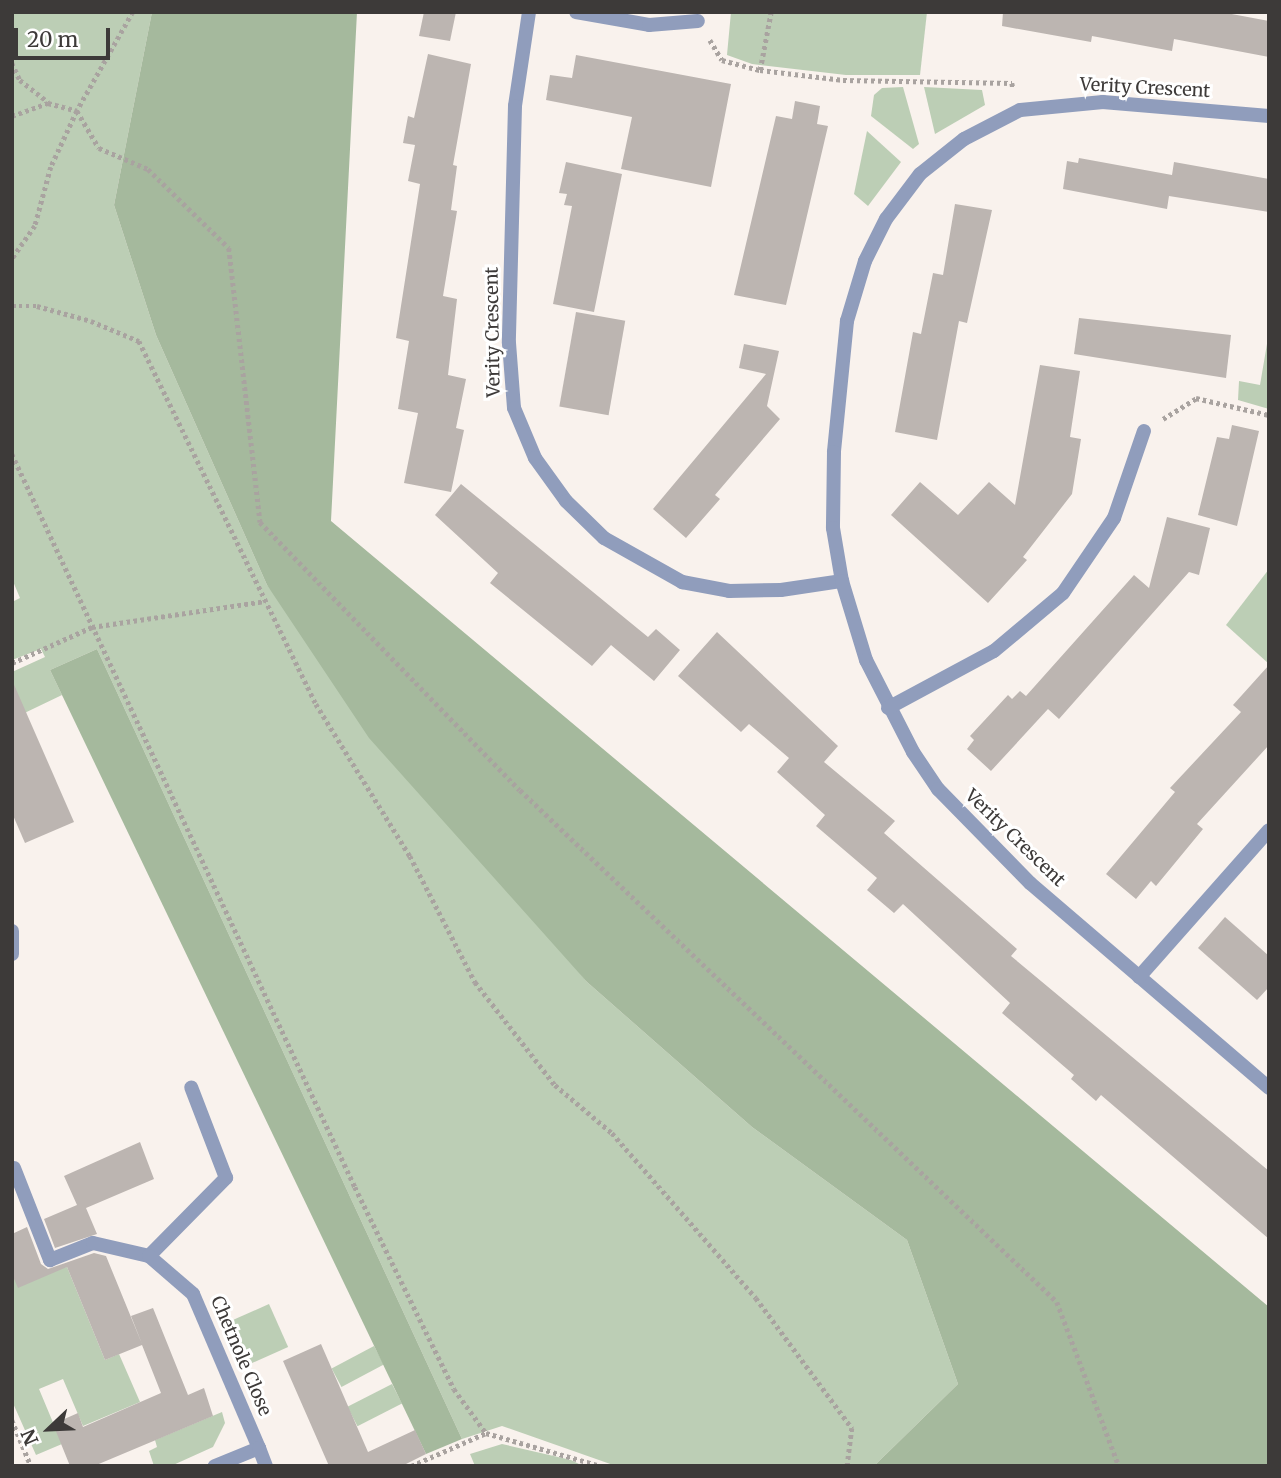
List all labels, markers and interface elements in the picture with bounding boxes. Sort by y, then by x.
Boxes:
scale bar [18,14,114,58]
text: 20 m [27,26,78,53]
street label: Verity Crescent [1079,74,1211,102]
street label: Verity Crescent [481,267,505,397]
street label: Verity Crescent [961,785,1069,891]
street label: Chetnole Close [206,1293,276,1419]
north arrow [14,1394,84,1464]
text: N [16,1426,44,1449]

